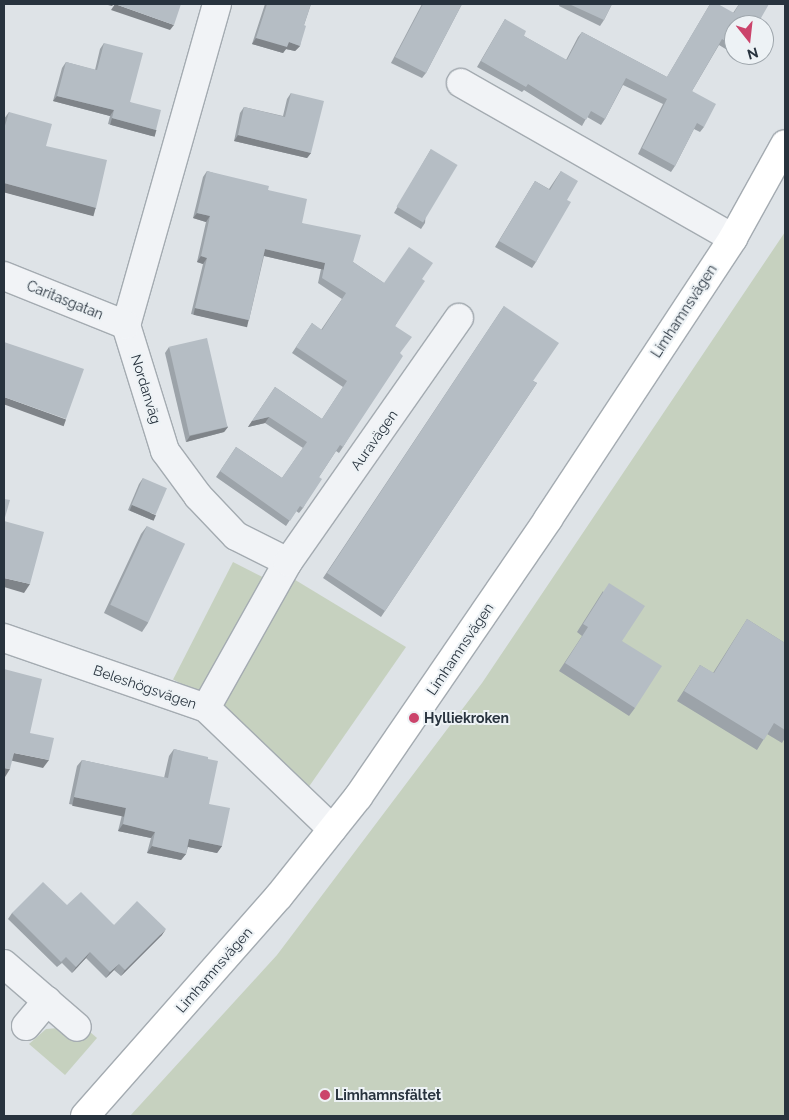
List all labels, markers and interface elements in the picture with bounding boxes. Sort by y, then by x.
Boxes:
north arrow [724,15,774,65]
text: N [746,44,760,63]
street label: Limhamnsvägen [648,261,720,361]
street label: Caritasgatan [24,277,106,323]
street label: Nordanväg [127,352,165,426]
street label: Auravägen [347,407,401,473]
street label: Limhamnsvägen [423,600,497,698]
street label: Beleshögsvägen [91,661,199,713]
place label: Hylliekroken [424,710,509,726]
marker: Hylliekroken [408,712,420,724]
street label: Limhamnsvägen [172,924,256,1016]
place label: Limhamnsfältet [335,1087,441,1103]
marker: Limhamnsfältet [319,1089,331,1101]

